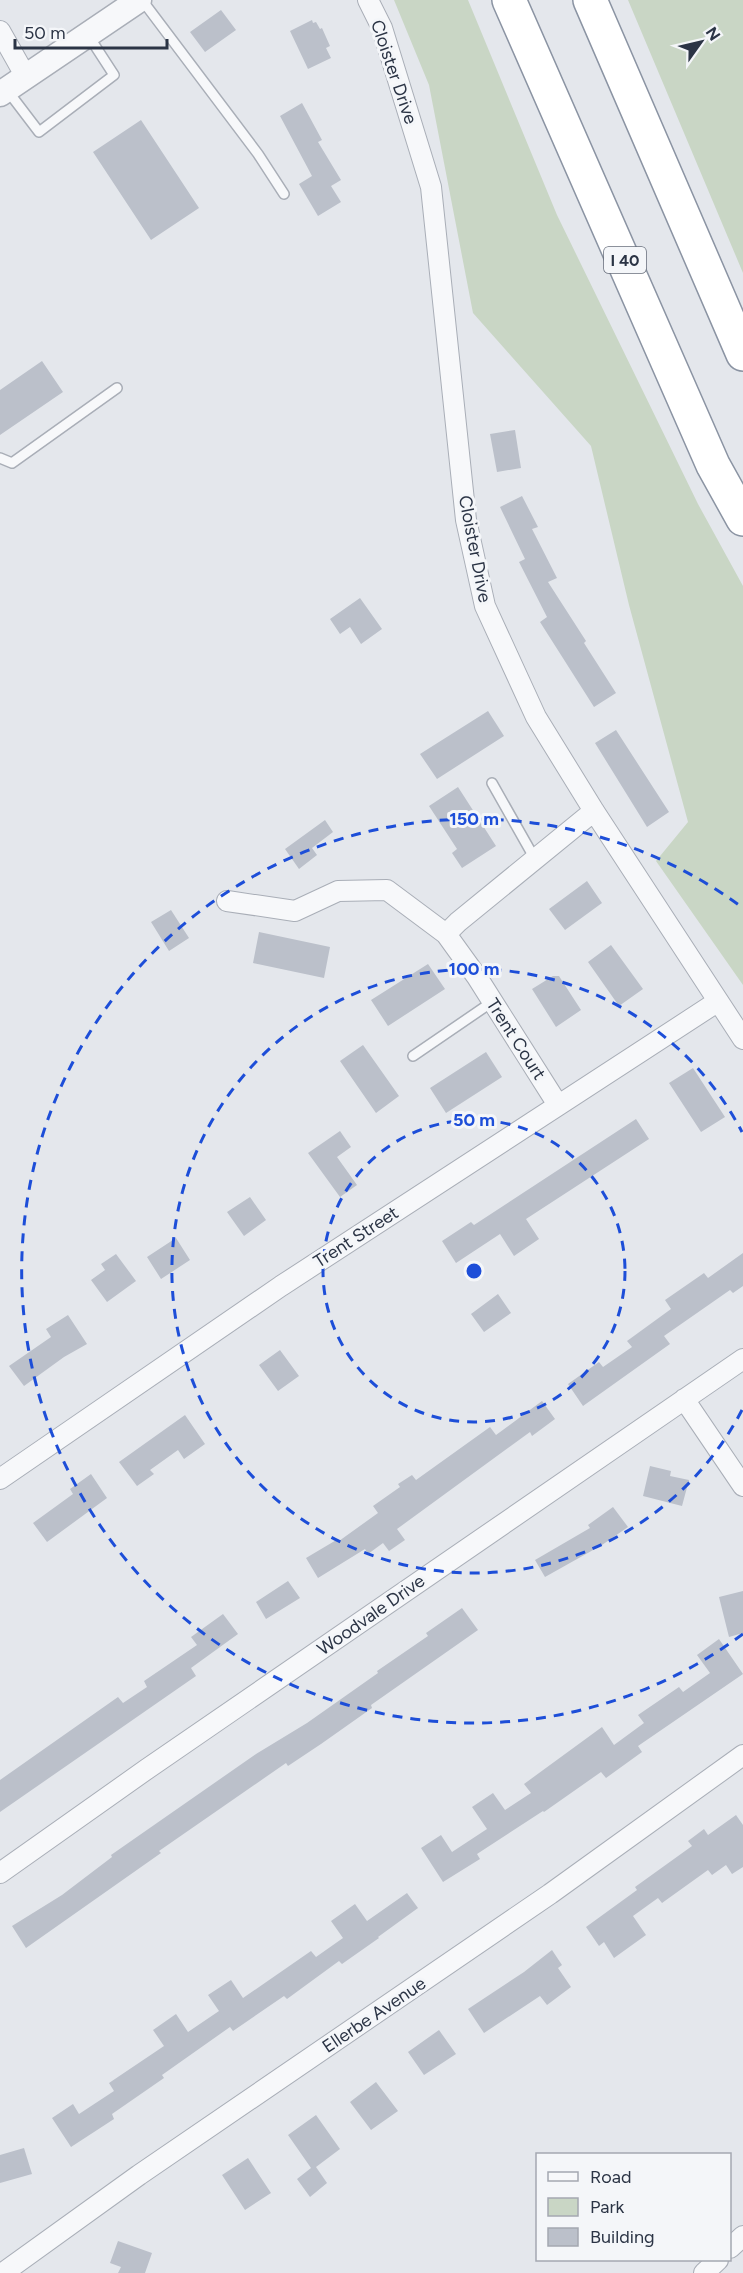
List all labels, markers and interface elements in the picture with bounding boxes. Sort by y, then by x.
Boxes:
scale bar [15,12,166,50]
north arrow [671,12,731,72]
street label: Cloister Drive [366,17,422,127]
text: 50 m [24,22,66,44]
text: N [702,23,724,44]
road number: I 40 [604,247,646,273]
street label: Cloister Drive [454,494,496,605]
text: 150 m [449,808,499,830]
text: 100 m [449,958,499,980]
street label: Trent Court [482,994,551,1084]
text: 50 m [453,1109,495,1131]
street label: Trent Street [309,1201,403,1273]
centre of rings [464,1261,484,1281]
street label: Woodvale Drive [313,1570,429,1660]
street label: Ellerbe Avenue [318,1972,430,2058]
legend [536,2153,731,2261]
text: Road [590,2166,631,2188]
text: Park [590,2196,625,2218]
text: Building [590,2226,655,2248]

